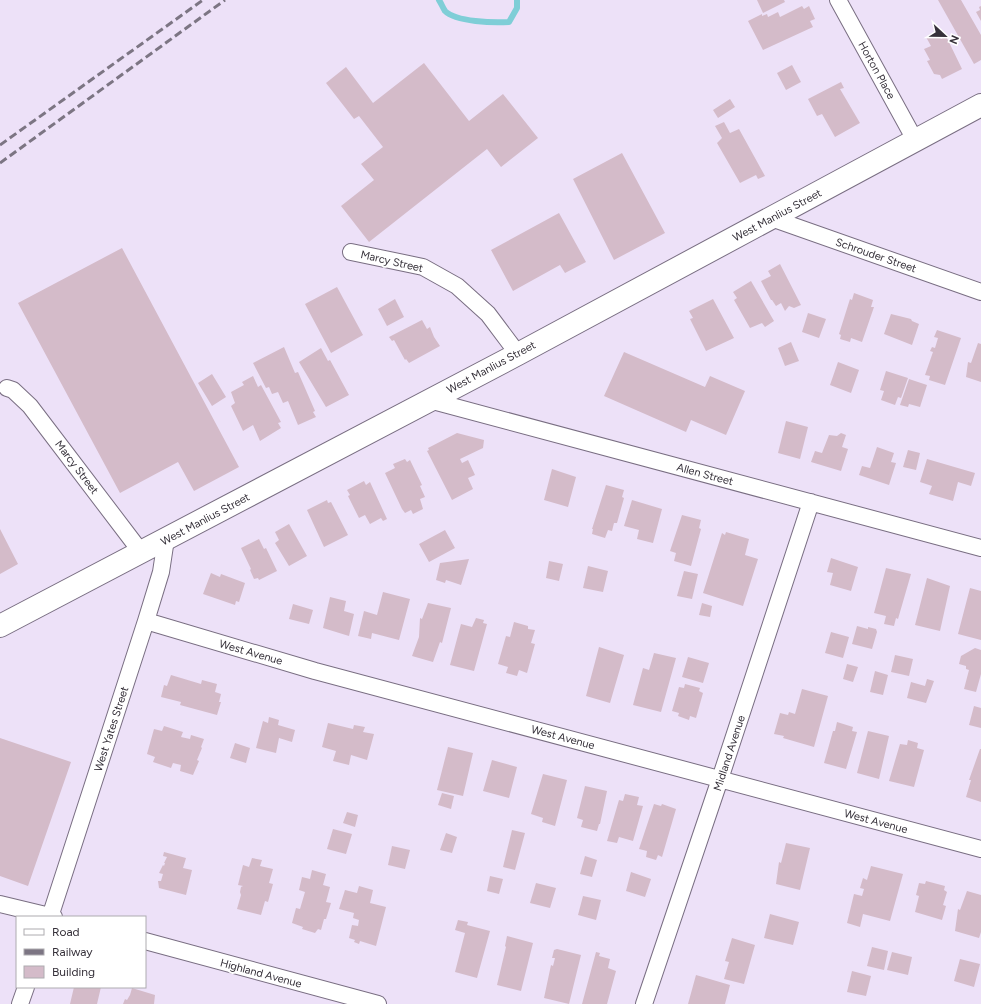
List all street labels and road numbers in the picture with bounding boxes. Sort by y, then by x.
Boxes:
street label: Horton Place [855,39,898,101]
street label: West Manlius Street [731,186,824,244]
street label: Schrouder Street [834,236,918,275]
street label: Marcy Street [359,248,424,275]
street label: West Manlius Street [445,338,538,396]
street label: Marcy Street [52,438,101,497]
street label: Allen Street [675,461,735,488]
street label: West Manlius Street [159,490,252,548]
street label: West Avenue [218,637,284,668]
street label: West Yates Street [92,685,131,773]
street label: Midland Avenue [711,714,748,793]
street label: West Avenue [530,723,596,752]
street label: West Avenue [843,807,909,836]
street label: Highland Avenue [219,956,303,991]

